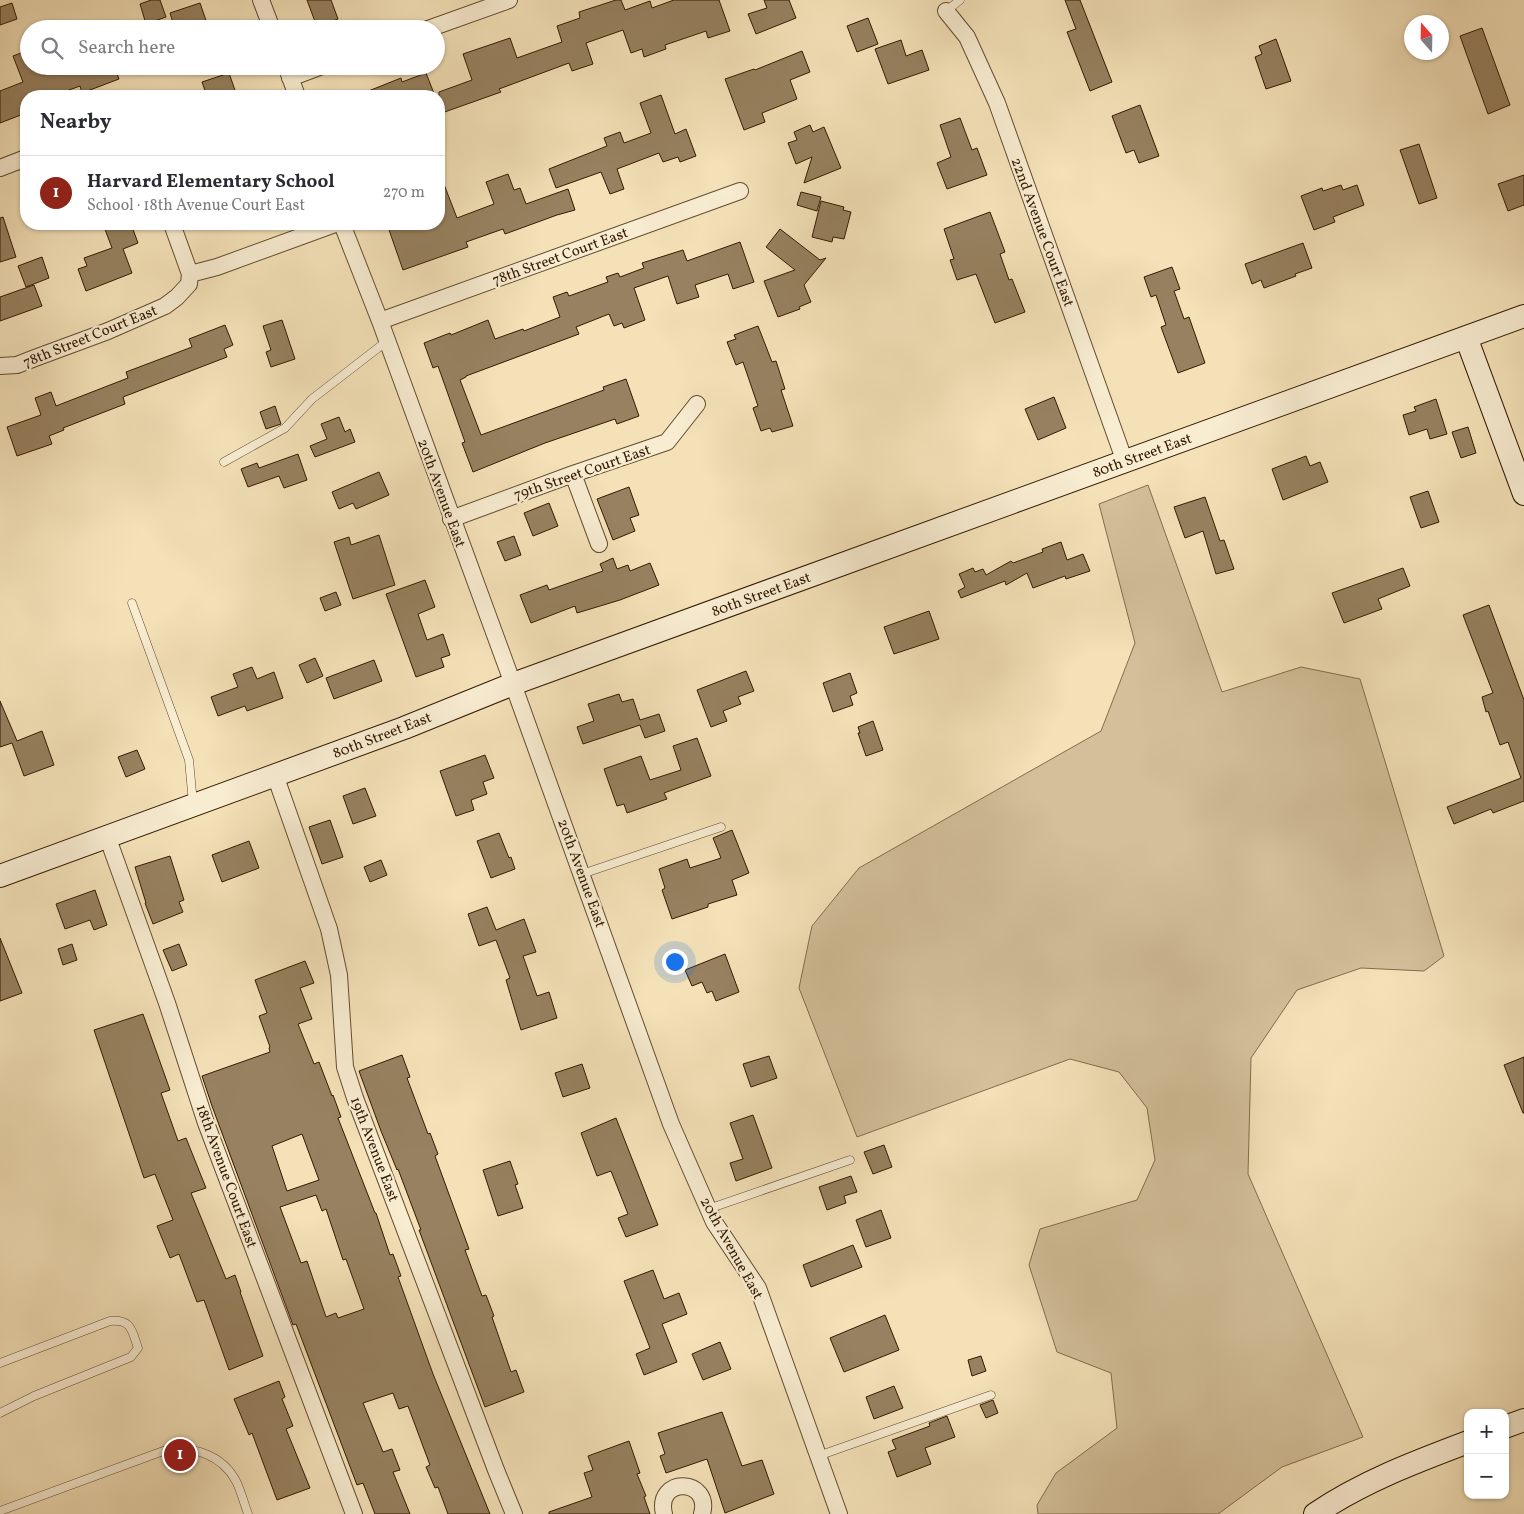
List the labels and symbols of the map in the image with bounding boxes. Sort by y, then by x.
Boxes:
north arrow [1404,15,1449,60]
street label: 22nd Avenue Court East [1005,155,1078,310]
street label: 78th Street Court East [490,223,631,292]
street label: 78th Street Court East [20,301,161,374]
street label: 80th Street East [1090,429,1195,484]
street label: 20th Avenue East [411,436,470,551]
street label: 79th Street Court East [511,440,654,507]
street label: 80th Street East [709,568,814,623]
street label: 80th Street East [330,708,435,765]
street label: 20th Avenue East [551,816,610,931]
your location [662,949,688,975]
street label: 19th Avenue East [344,1094,403,1205]
street label: 18th Avenue Court East [190,1102,261,1251]
street label: 20th Avenue East [694,1194,768,1304]
pin: 1 [164,1436,196,1474]

